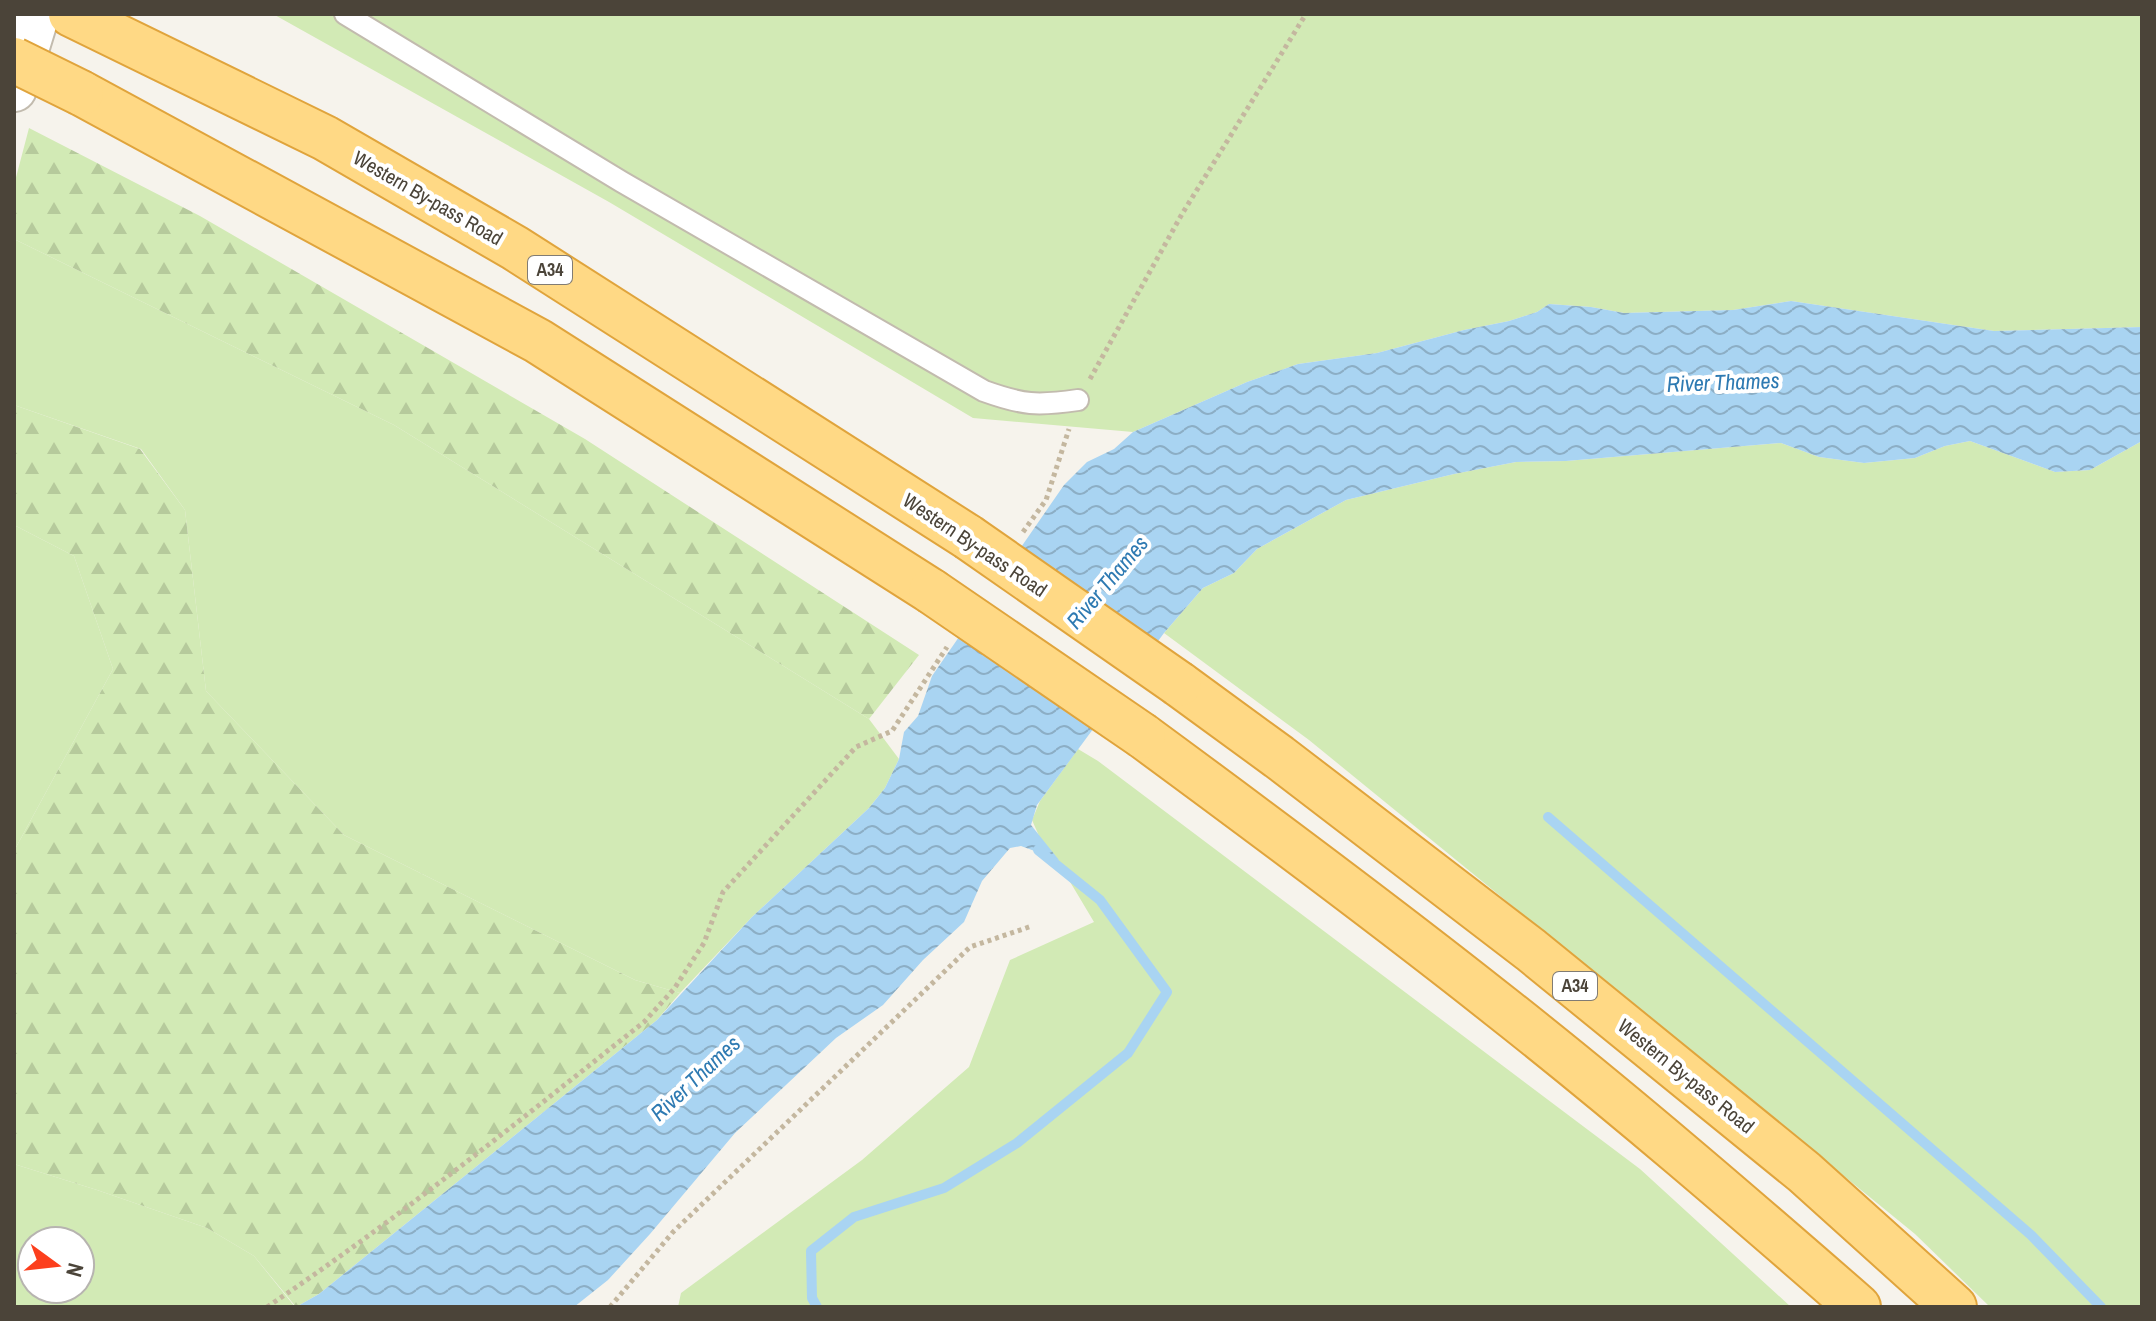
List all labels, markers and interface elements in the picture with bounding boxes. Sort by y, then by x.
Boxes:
street label: Western By-pass Road [349,144,508,251]
road number: A34 [528,256,572,284]
water label: River Thames [1666,365,1780,399]
street label: Western By-pass Road [898,486,1053,603]
water label: River Thames [1059,529,1155,635]
road number: A34 [1553,972,1597,1000]
street label: Western By-pass Road [1612,1012,1760,1139]
water label: River Thames [643,1029,747,1127]
north arrow [16,1225,96,1305]
text: N [59,1260,91,1280]

